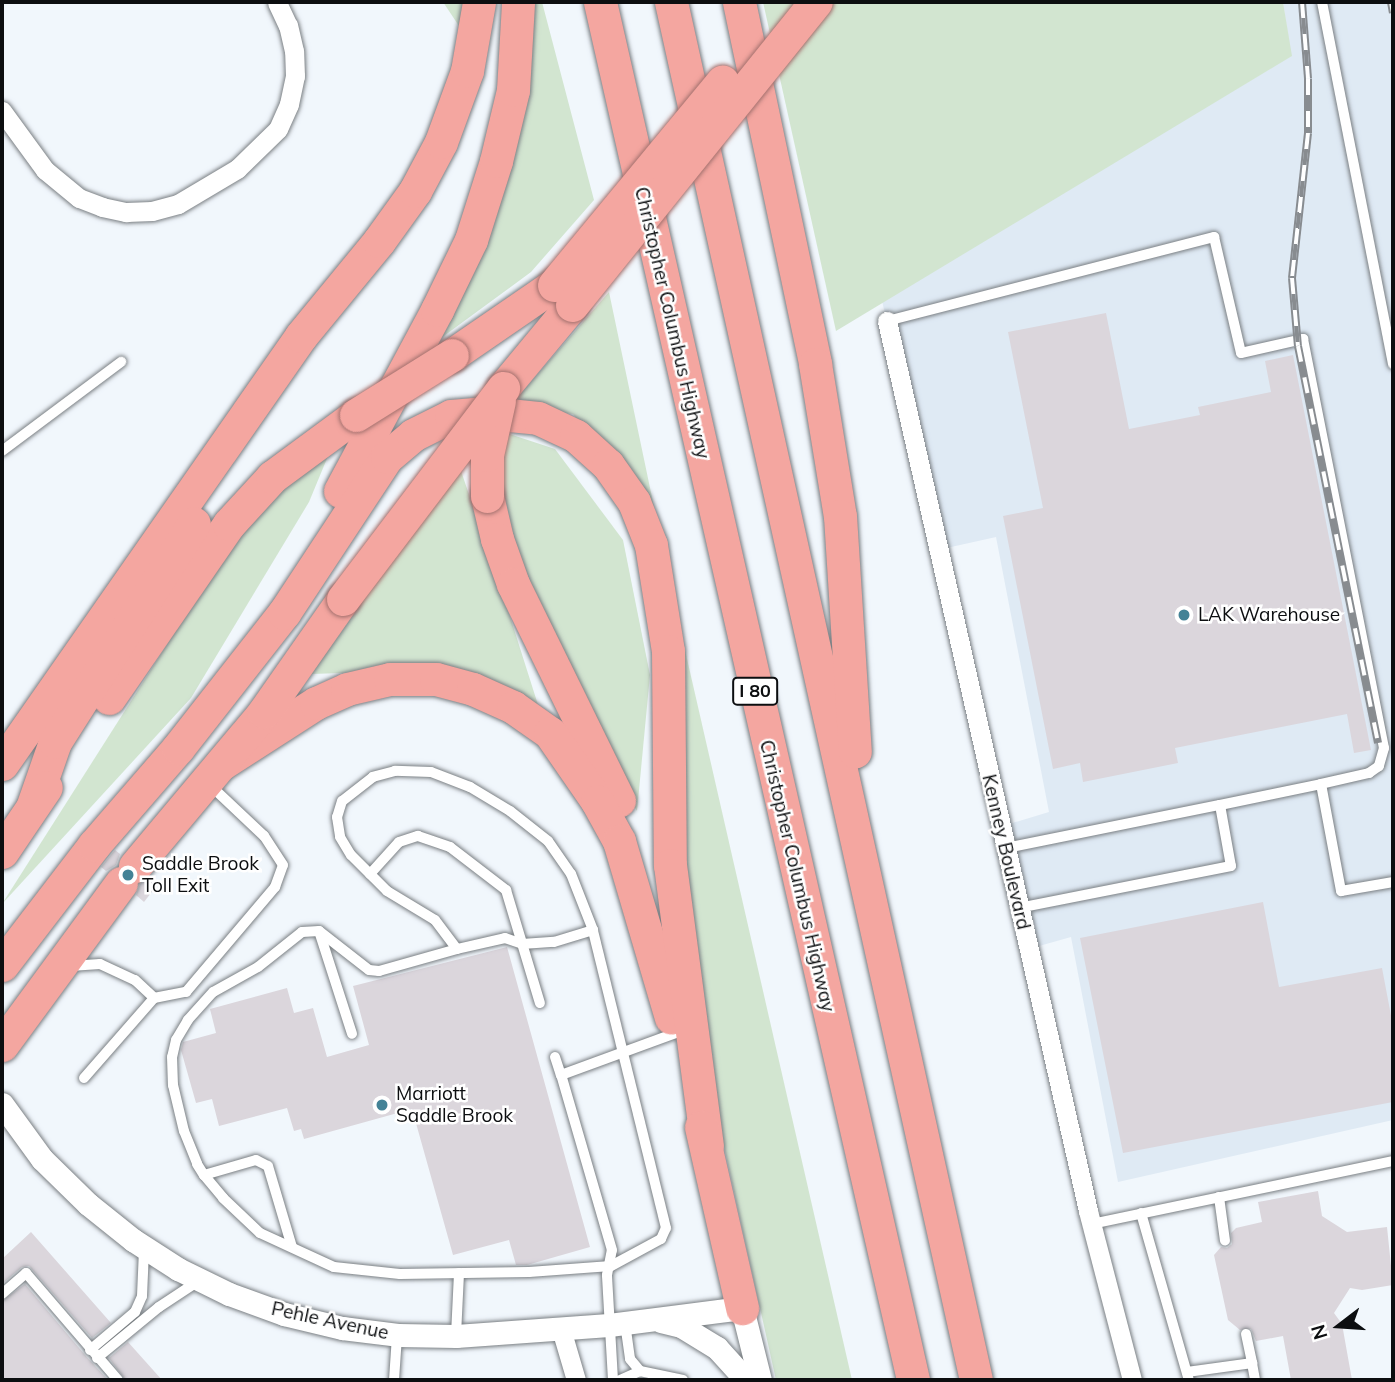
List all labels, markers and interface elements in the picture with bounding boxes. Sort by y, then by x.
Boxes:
street label: Christopher Columbus Highway [630,185,714,461]
place label: LAK Warehouse [1198,604,1340,626]
marker: LAK Warehouse [1176,607,1192,623]
road number: I 80 [730,676,780,706]
street label: Christopher Columbus Highway [755,738,839,1014]
street label: Kenney Boulevard [977,772,1035,932]
place label: Saddle Brook Toll Exit [142,853,259,897]
marker: Saddle Brook Toll Exit [120,867,136,883]
place label: Marriott Saddle Brook [396,1083,513,1127]
marker: Marriott Saddle Brook [374,1097,390,1113]
north arrow [1304,1291,1374,1361]
street label: Pehle Avenue [269,1297,391,1345]
text: N [1305,1322,1332,1343]

